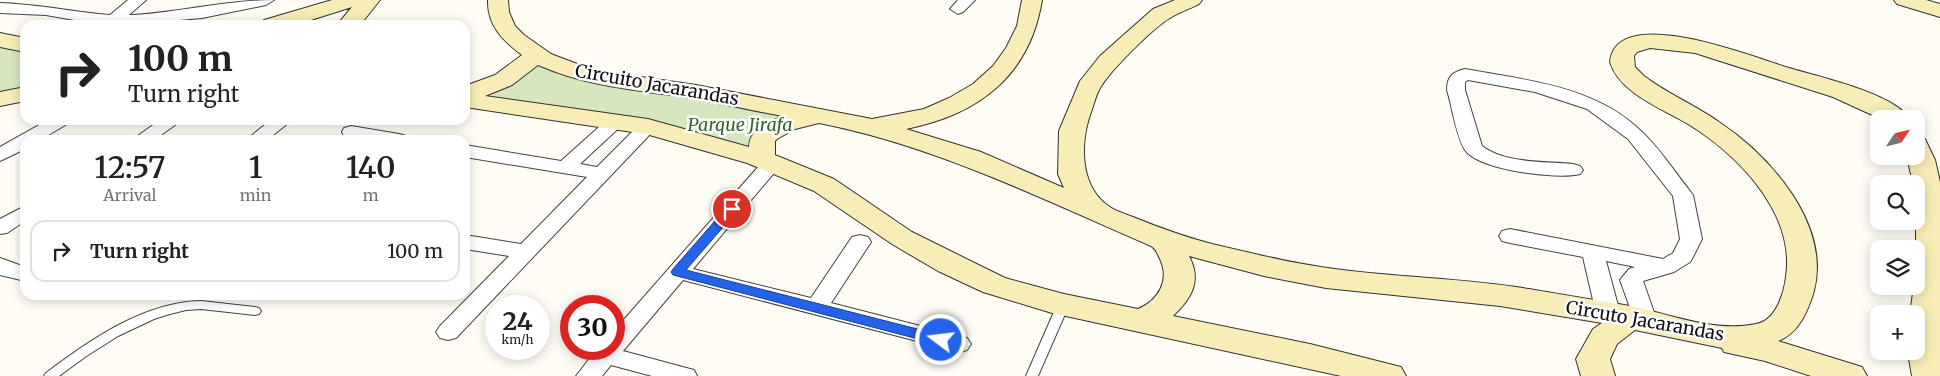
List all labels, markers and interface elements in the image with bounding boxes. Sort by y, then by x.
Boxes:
text: 100 m [128,37,233,81]
icon: right [45,40,110,105]
street label: Circuito Jacarandas [573,59,741,110]
text: Turn right [128,80,239,108]
north arrow [1870,110,1925,165]
map controls [1870,110,1925,360]
park label: Parque Jirafa [687,113,793,136]
text: 12:57 [94,148,165,186]
text: 1 [249,148,262,186]
text: 140 [346,148,396,186]
button: search [1870,175,1925,230]
text: Arrival [103,185,157,205]
text: min [240,185,271,205]
text: m [363,185,379,205]
pin [711,188,753,230]
icon: arrive [718,195,746,223]
icon: right [47,237,75,265]
text: Turn right [90,239,189,263]
text: 100 m [387,239,443,263]
button: layers [1870,240,1925,295]
speed limit sign: 30 [560,295,625,360]
street label: Circuto Jacarandas [1564,295,1726,346]
text: 24 [502,305,533,337]
button: + [1870,305,1925,360]
position arrow [914,313,966,365]
text: km/h [502,332,533,347]

